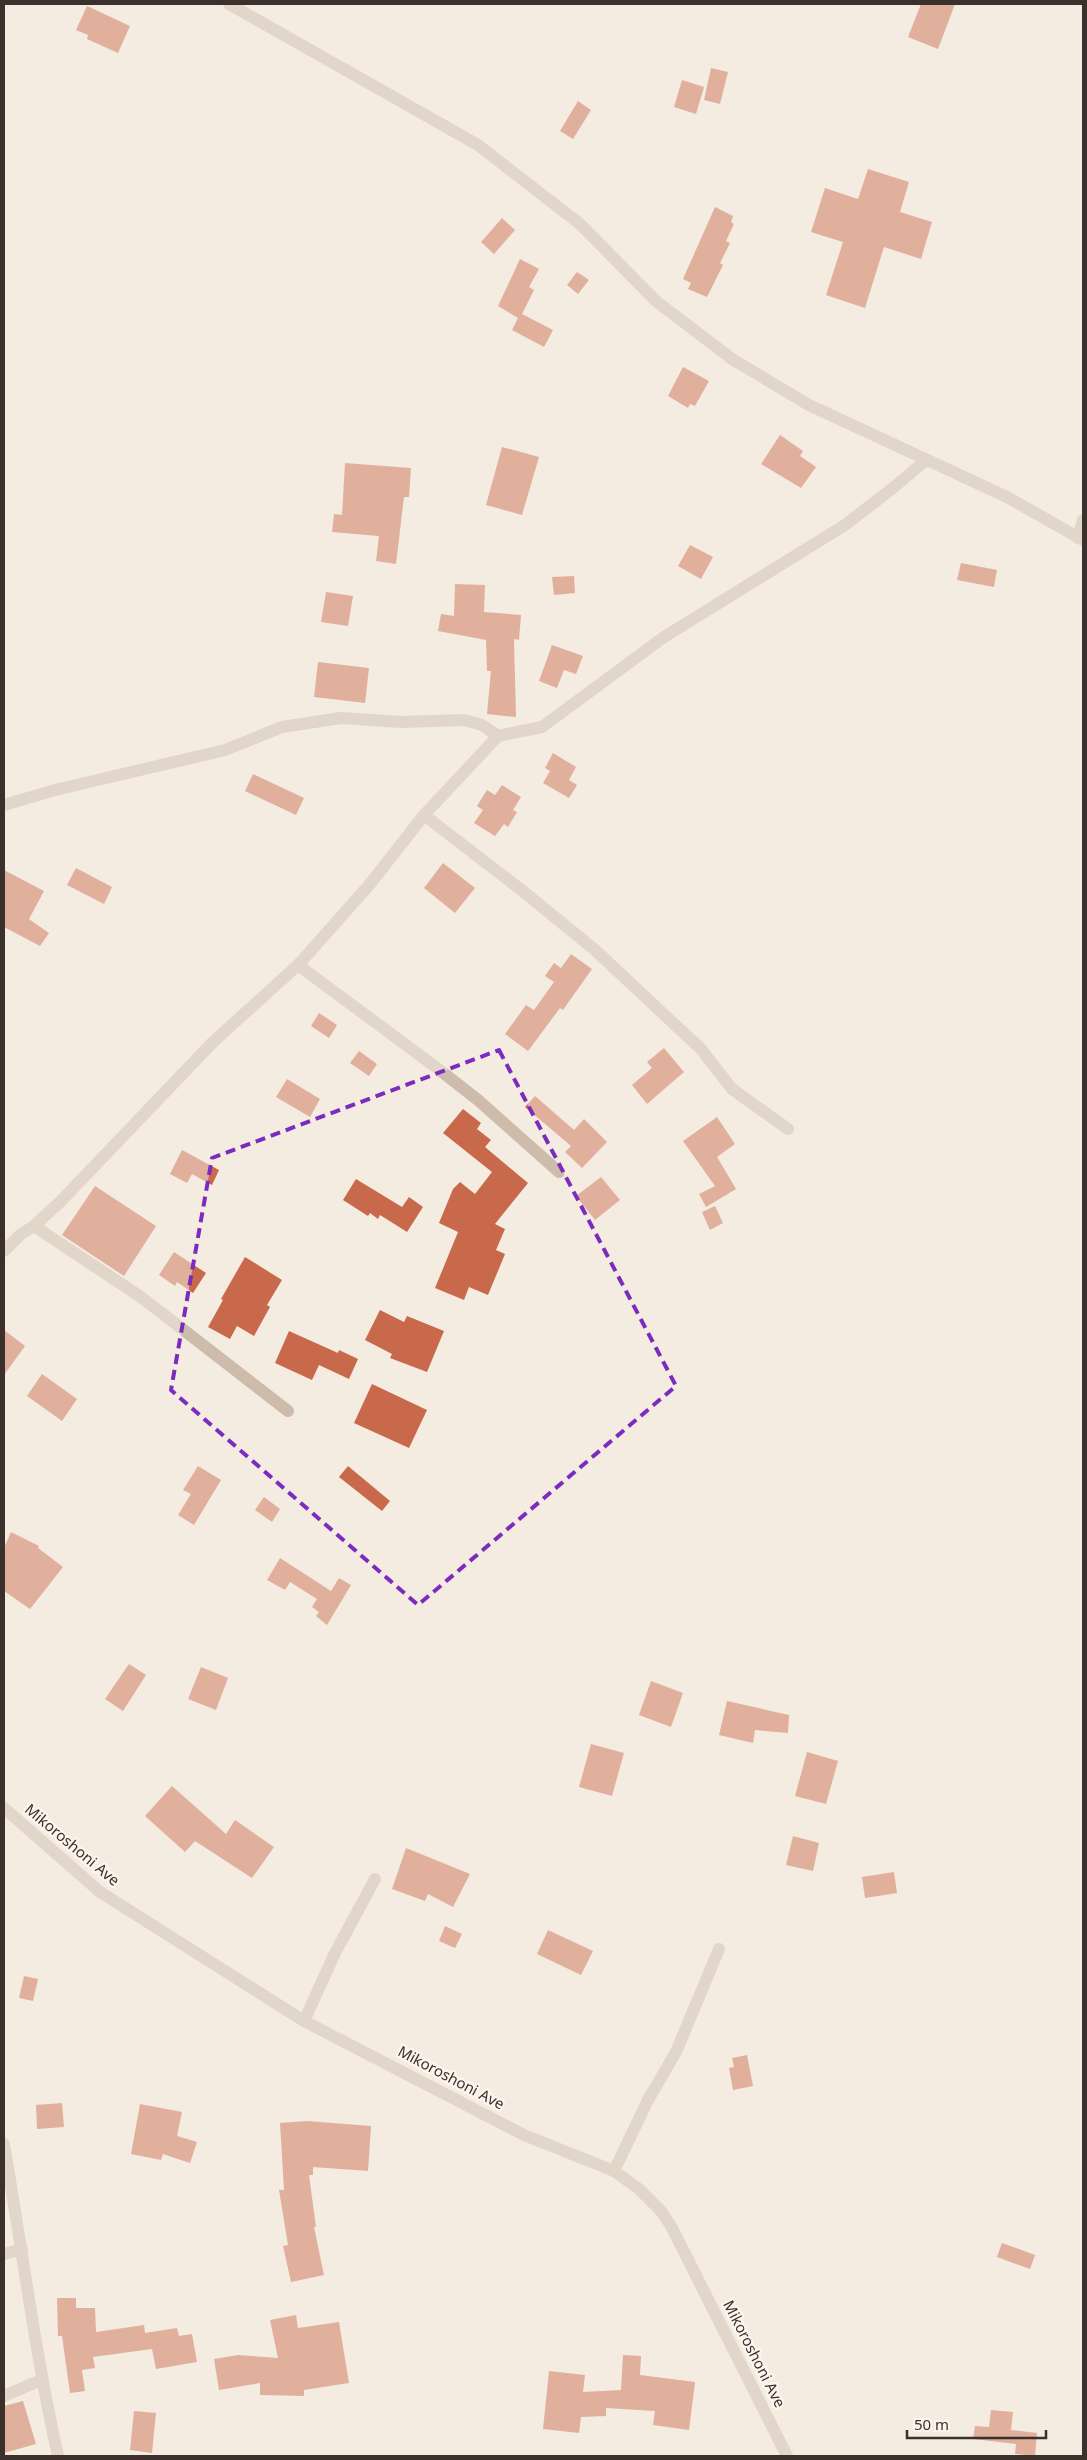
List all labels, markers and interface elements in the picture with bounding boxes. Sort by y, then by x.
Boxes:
street label: Mikoroshoni Ave [21,1799,124,1890]
street label: Mikoroshoni Ave [395,2041,508,2114]
street label: Mikoroshoni Ave [719,2297,791,2411]
scale bar [907,2408,1046,2440]
text: 50 m [914,2414,949,2434]

